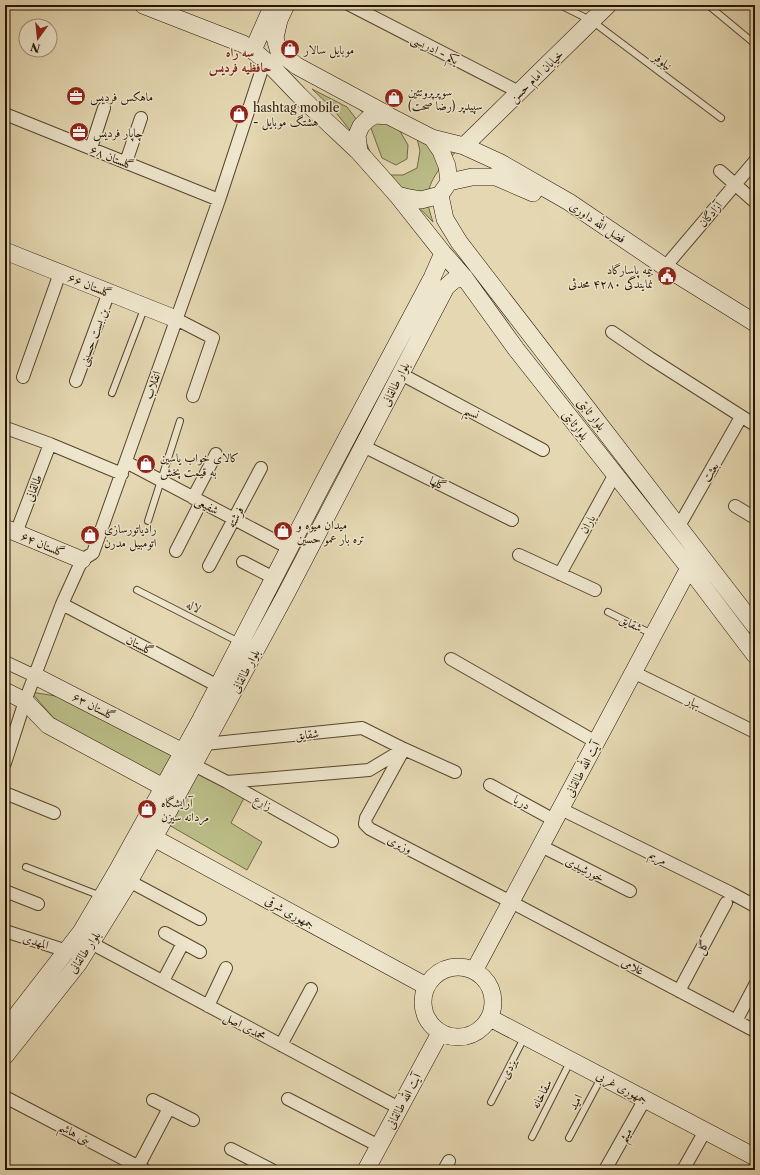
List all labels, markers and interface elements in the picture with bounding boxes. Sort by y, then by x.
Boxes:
north arrow [18,18,58,58]
street label: یکم - ادریسی [407,31,462,71]
shop icon: موبایل سالار [279,38,301,60]
text: N [29,40,42,56]
place label: موبایل سالار [303,42,354,59]
district label: سه راه حافظیه فردیس [209,44,271,76]
street label: خیابان امام حسن [506,46,569,108]
street label: نیلوفر [648,48,675,74]
place label: سوپرپروتئین سپیدپر (رضا صحت) [408,84,483,115]
office icon: ماهکس فردیس [65,85,87,107]
shop icon: سوپرپروتئین سپیدپر (رضا صحت) [383,87,405,109]
place label: ماهکس فردیس [90,89,153,106]
place label: hashtag mobile - هشتگ موبایل [253,100,340,131]
shop icon: hashtag mobile - هشتگ موبایل [228,103,250,125]
office icon: چاپار فردیس [68,121,90,143]
place label: چاپار فردیس [93,125,143,142]
street label: گلستان ۶۸ [88,141,136,173]
street label: فضل الله داوری [566,196,630,248]
street label: آزادگان [695,197,726,230]
place label: بیمه پاسارگاد نمایندگی ۴۲۸۰ محدثی [568,262,653,292]
public building icon: بیمه پاسارگاد نمایندگی ۴۲۸۰ محدثی [656,265,678,287]
street label: گلستان ۶۶ [66,269,114,301]
street label: بن بست حسینی [75,305,113,369]
street label: بلوار طالقانی [378,359,412,409]
street label: انقلاب [140,369,165,401]
street label: بلوار ثابتی [574,395,609,434]
street label: نسیم [459,402,483,427]
street label: بلوارثابتی [559,407,592,444]
place label: کالای خواب یاسین به قیمت پخش [160,450,239,481]
shop icon: کالای خواب یاسین به قیمت پخش [135,453,157,475]
street label: بعثت [698,460,722,484]
street label: طالقانی [21,472,45,504]
street label: گلها [427,473,449,493]
street label: شفیعی [192,493,222,519]
street label: فرشته [223,504,248,531]
street label: یاران [576,511,599,537]
place label: میدان میوه و تره بار عمو حسین [295,517,365,547]
shop icon: میدان میوه و تره بار عمو حسین [272,520,294,542]
place label: رادیاتورسازی اتومبیل مدرن [104,521,157,552]
shop icon: رادیاتورسازی اتومبیل مدرن [79,524,101,546]
street label: گلستان ۶۴ [19,528,67,560]
street label: لاله [184,596,204,616]
street label: شقایق [617,611,645,636]
street label: گلستان [124,632,156,658]
street label: بلوار طالقانی [227,647,263,695]
street label: گلستان ۶۳ [70,689,118,723]
street label: بهار [683,692,704,713]
street label: شقایق [294,725,320,744]
street label: آیت الله طالقانی [559,736,604,800]
street label: زارع [249,791,275,817]
street label: دریا [511,791,533,813]
place label: آرایشگاه مردانه سیزن [161,795,209,826]
shop icon: آرایشگاه مردانه سیزن [136,798,158,820]
street label: وزیری [385,832,415,857]
street label: مریم [645,846,669,871]
street label: خورشیدی [563,853,607,886]
street label: جمهوری شرقی [262,892,317,933]
street label: بلوار طالقانی [65,928,103,976]
street label: المهدی [21,930,51,952]
street label: گل [692,937,714,958]
street label: غلامی [619,954,647,978]
street label: محمدی اصل [220,1009,269,1045]
street label: یزدی [497,1055,520,1081]
street label: جمهوری غربی [593,1067,650,1109]
street label: آیت الله طالقانی [380,1068,425,1132]
street label: سقاخانه [527,1077,555,1111]
street label: امید [565,1091,585,1112]
street label: بنی هاشم [54,1118,94,1152]
street label: میثم [615,1125,639,1147]

